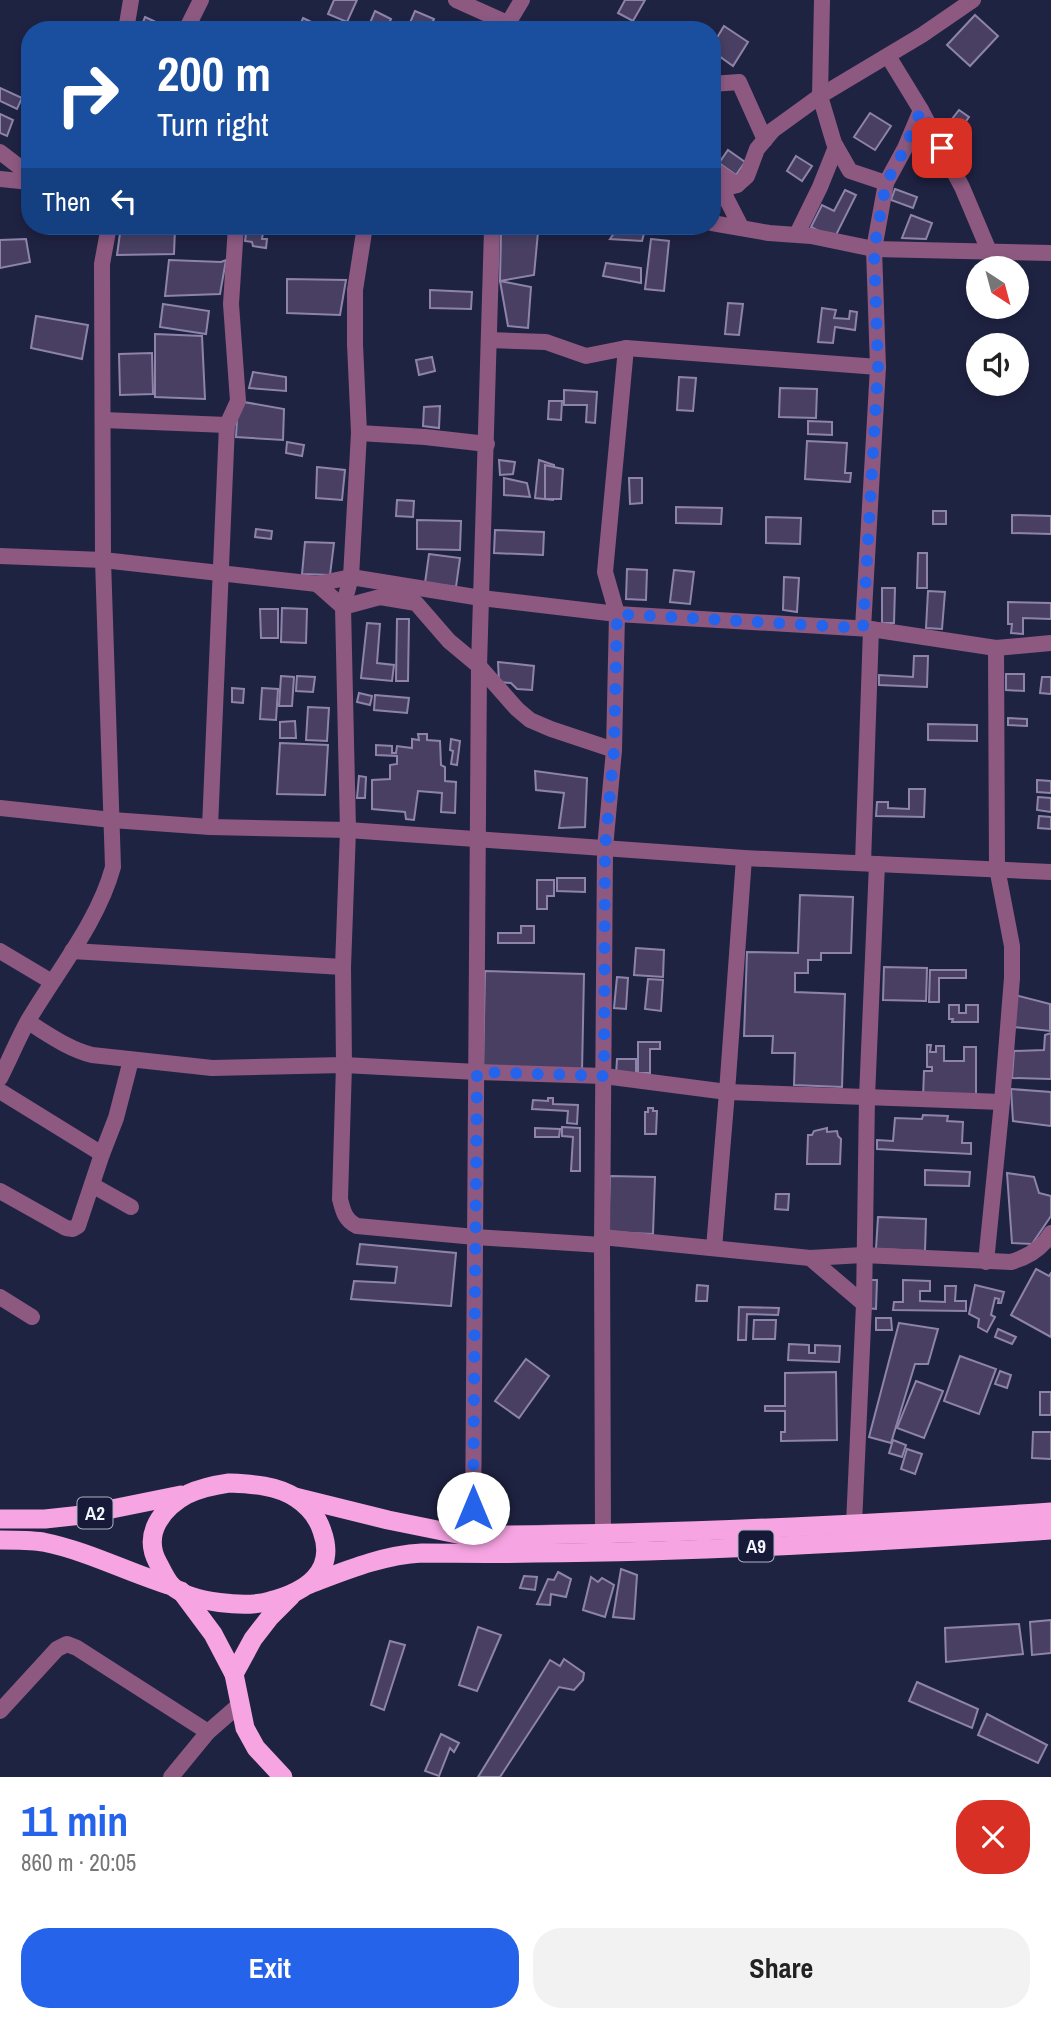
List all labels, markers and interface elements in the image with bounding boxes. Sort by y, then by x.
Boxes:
text: 200 m [157,40,271,106]
icon: right [42,49,133,140]
text: Turn right [157,103,269,146]
pin [912,118,972,178]
icon: arrive [923,129,961,167]
icon: left [105,182,143,220]
text: Then [42,184,91,219]
north arrow [966,256,1029,318]
map controls [966,256,1029,396]
button: sound [966,333,1029,396]
position arrow [436,1471,510,1545]
road number: A2 [78,1498,112,1528]
road number: A9 [738,1530,774,1562]
text: 11 min [21,1793,128,1849]
button: close [956,1800,1030,1874]
text: 860 m · 20:05 [21,1847,136,1878]
button: Exit [21,1928,519,2008]
button: Share [533,1928,1030,2008]

